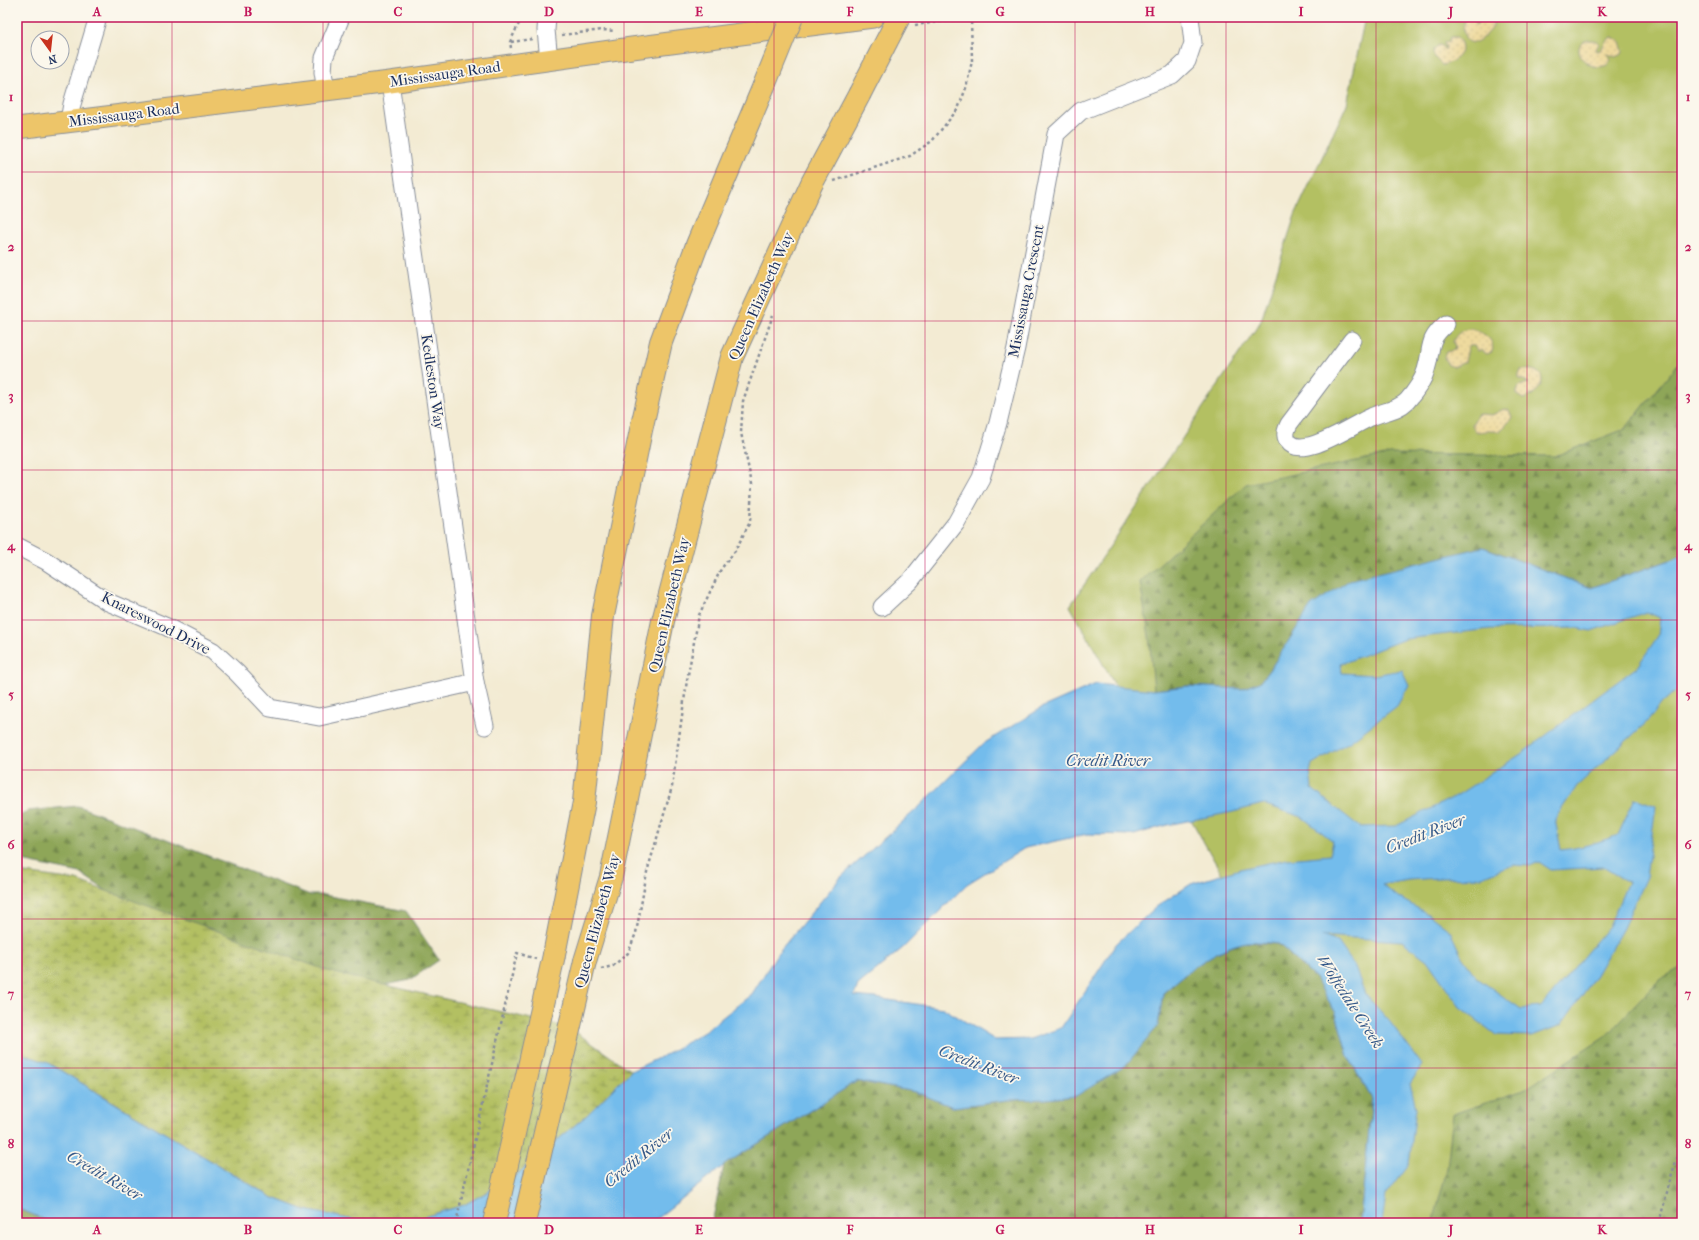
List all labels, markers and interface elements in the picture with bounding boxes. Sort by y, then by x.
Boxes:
text: A [92,4,102,19]
text: B [244,4,253,19]
text: C [394,4,403,19]
text: D [544,4,554,19]
text: E [695,4,703,19]
text: F [846,4,854,19]
text: G [995,4,1005,19]
text: H [1145,4,1156,19]
text: I [1298,4,1304,19]
text: J [1447,4,1454,20]
text: K [1597,4,1608,19]
north arrow [30,30,70,70]
text: N [46,52,58,67]
street label: Mississauga Road [388,57,502,91]
text: 1 [9,89,14,104]
text: 1 [1686,89,1691,104]
street label: Mississauga Road [67,99,181,131]
street label: Mississauga Crescent [1004,222,1048,359]
street label: Queen Elizabeth Way [725,228,798,363]
text: 2 [8,239,15,254]
text: 2 [1685,239,1692,254]
street label: Kedleston Way [417,333,449,432]
text: 3 [8,388,14,404]
text: 3 [1685,388,1691,404]
street label: Queen Elizabeth Way [645,534,694,675]
text: 4 [6,538,16,554]
text: 4 [1683,538,1693,554]
street label: Knareswood Drive [99,588,214,658]
text: 5 [8,687,14,702]
text: 5 [1685,687,1691,702]
water label: Credit River [1066,751,1152,770]
water label: Credit River [1383,809,1469,857]
text: 6 [7,837,15,852]
text: 6 [1684,837,1692,852]
street label: Queen Elizabeth Way [570,851,624,990]
water label: Wolfedale Creek [1313,951,1388,1052]
text: 7 [7,986,15,1001]
text: 7 [1684,986,1692,1001]
water label: Credit River [936,1041,1023,1089]
water label: Credit River [600,1122,678,1191]
text: 8 [8,1136,15,1151]
text: 8 [1685,1136,1692,1151]
water label: Credit River [64,1146,147,1206]
text: A [92,1222,102,1237]
text: B [244,1222,253,1237]
text: C [394,1222,403,1237]
text: D [544,1222,554,1237]
text: E [695,1222,703,1237]
text: F [846,1222,854,1237]
text: G [995,1222,1005,1237]
text: H [1145,1222,1156,1237]
text: I [1298,1222,1304,1237]
text: J [1447,1222,1454,1238]
text: K [1597,1222,1608,1237]

